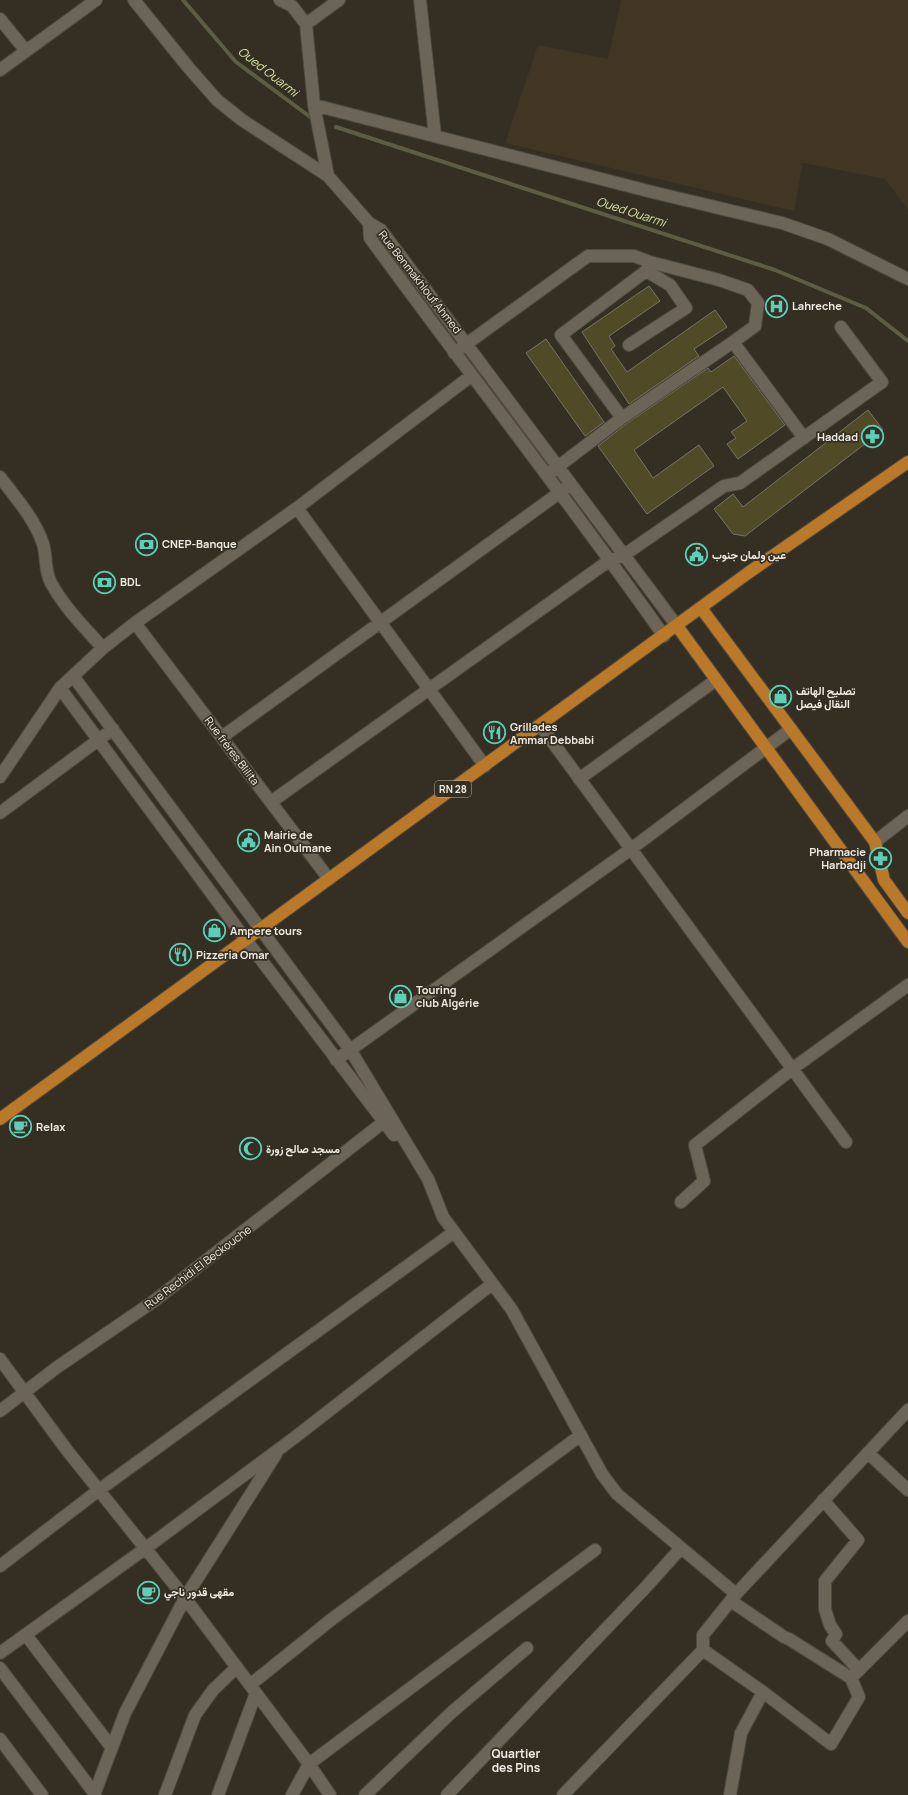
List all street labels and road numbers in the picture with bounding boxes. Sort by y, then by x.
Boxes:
street label: Rue Benmakhlouf Ahmed [376,227,465,336]
street label: Rue frères Blilita [202,713,263,788]
road number: RN 28 [435,781,471,797]
street label: Rue Rechidi El Beckouche [141,1221,254,1312]

